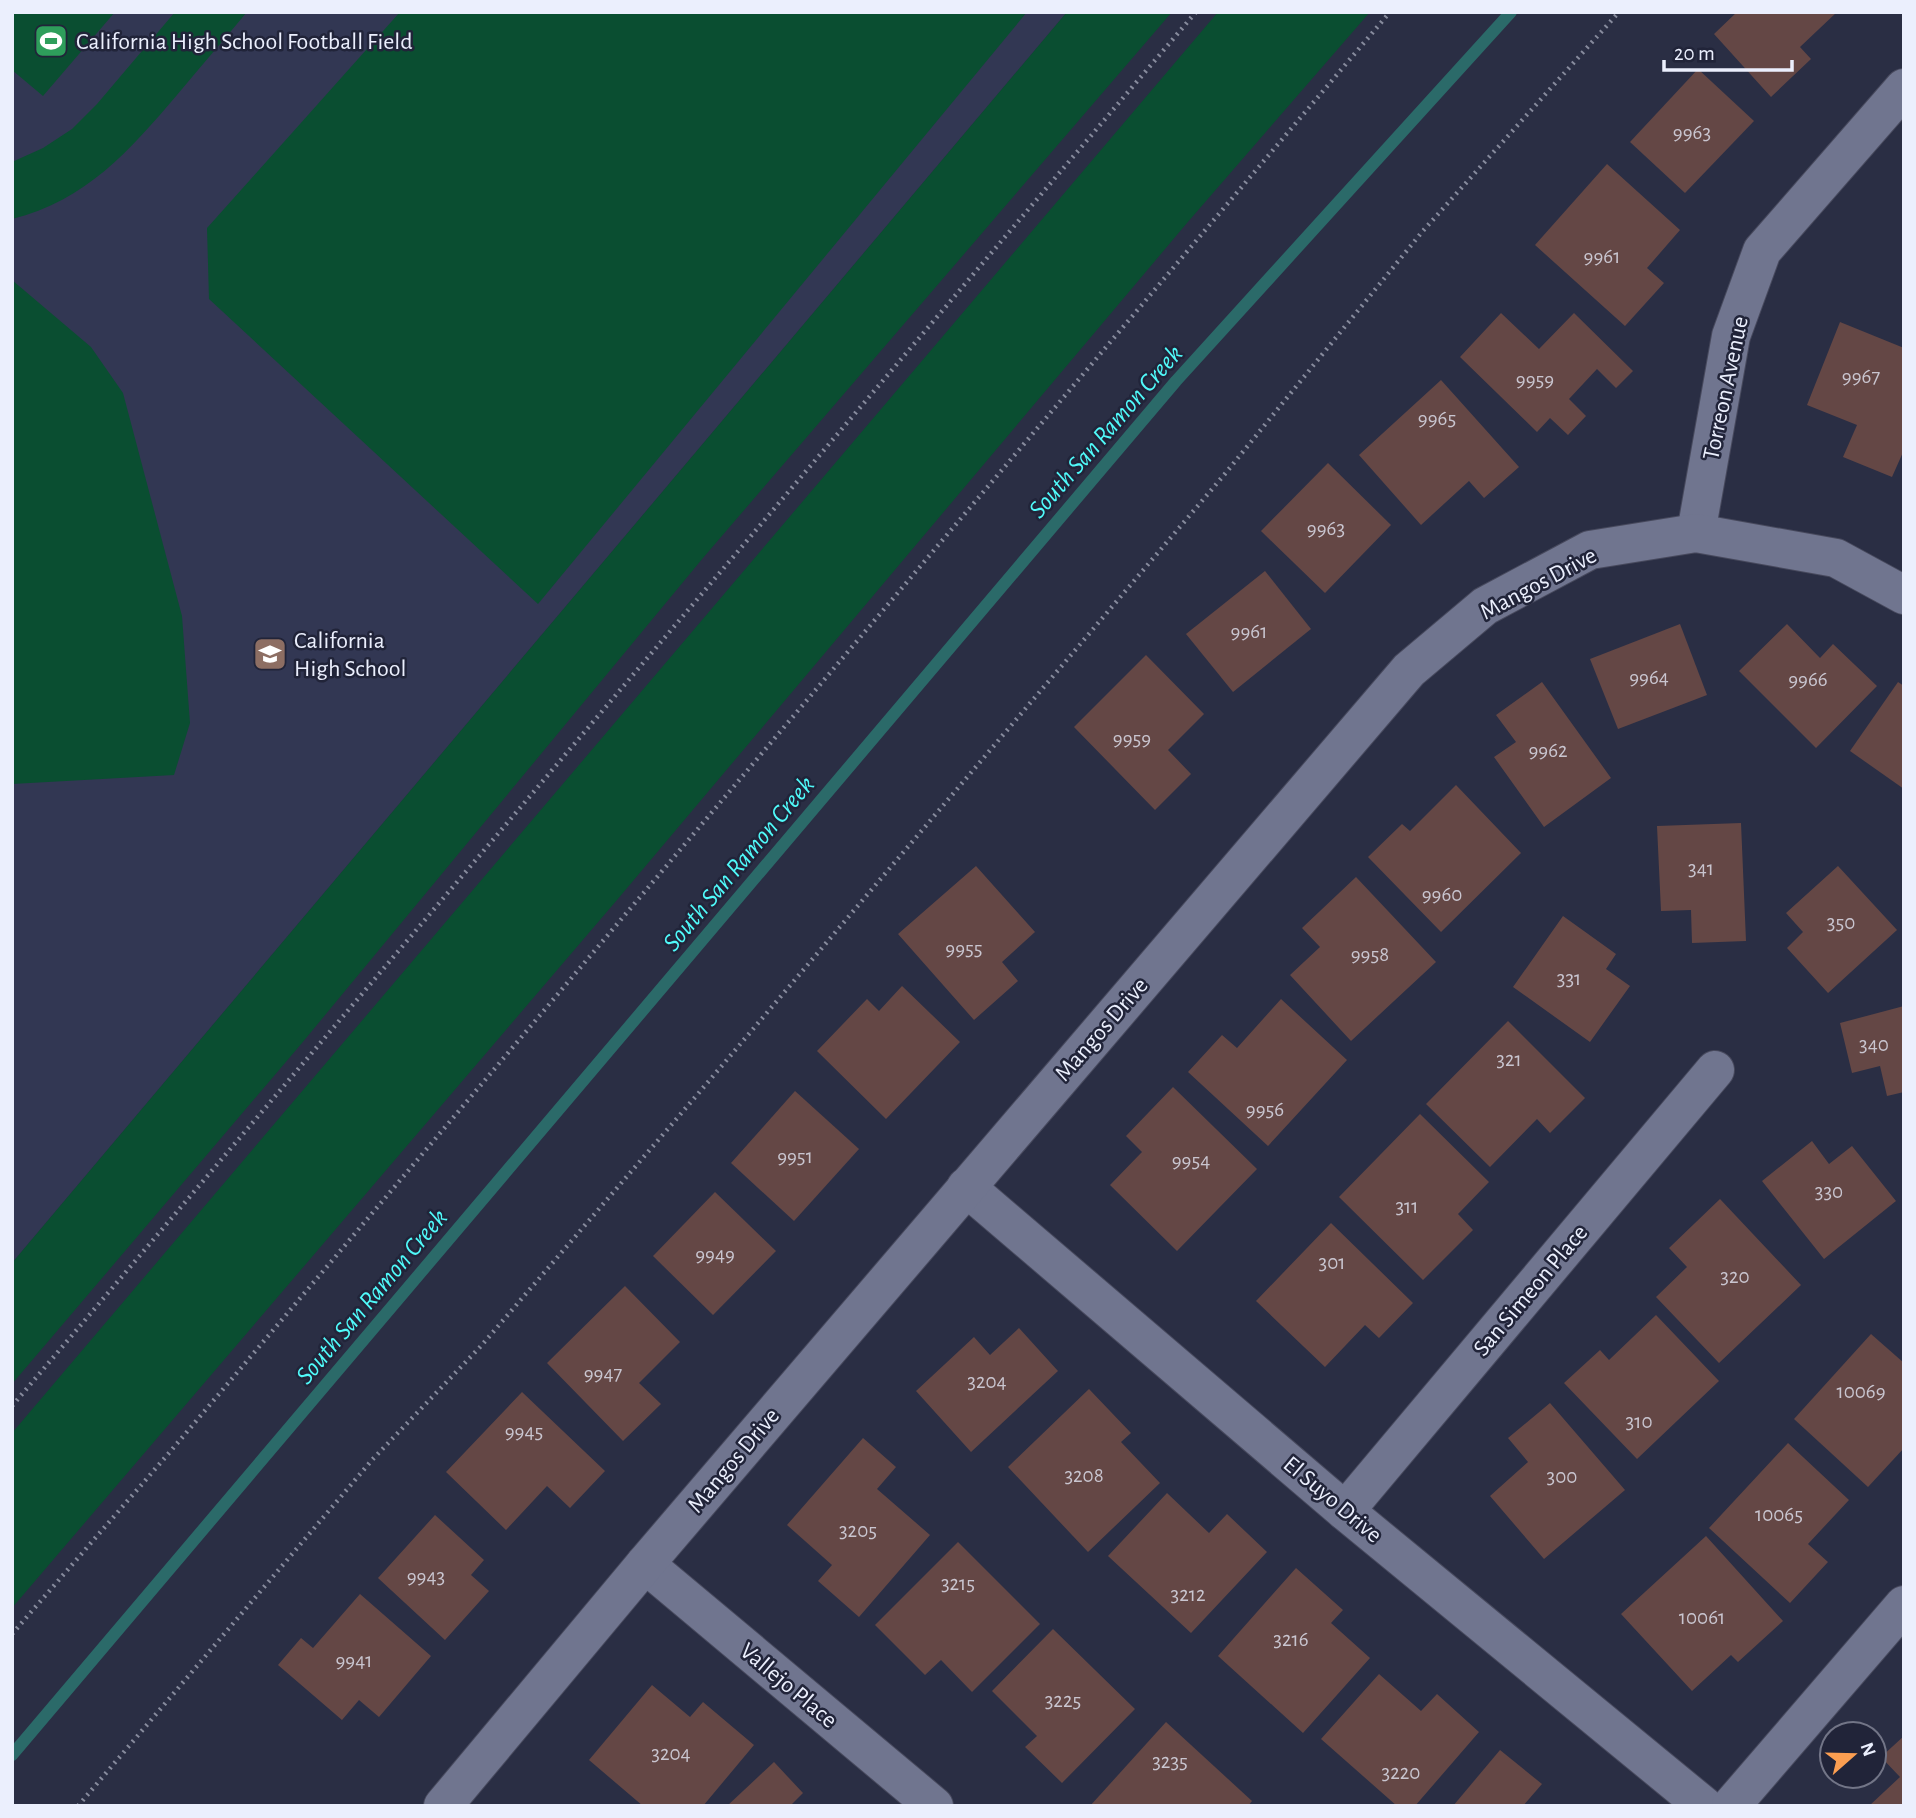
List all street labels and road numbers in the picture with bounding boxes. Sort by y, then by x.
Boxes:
street label: Torreon Avenue [1699,314,1753,462]
street label: Mangos Drive [1476,543,1601,625]
street label: Mangos Drive [1051,973,1153,1086]
street label: San Simeon Place [1469,1220,1592,1361]
street label: Mangos Drive [683,1404,784,1517]
street label: El Suyo Drive [1279,1452,1386,1548]
street label: Vallejo Place [735,1639,841,1733]

